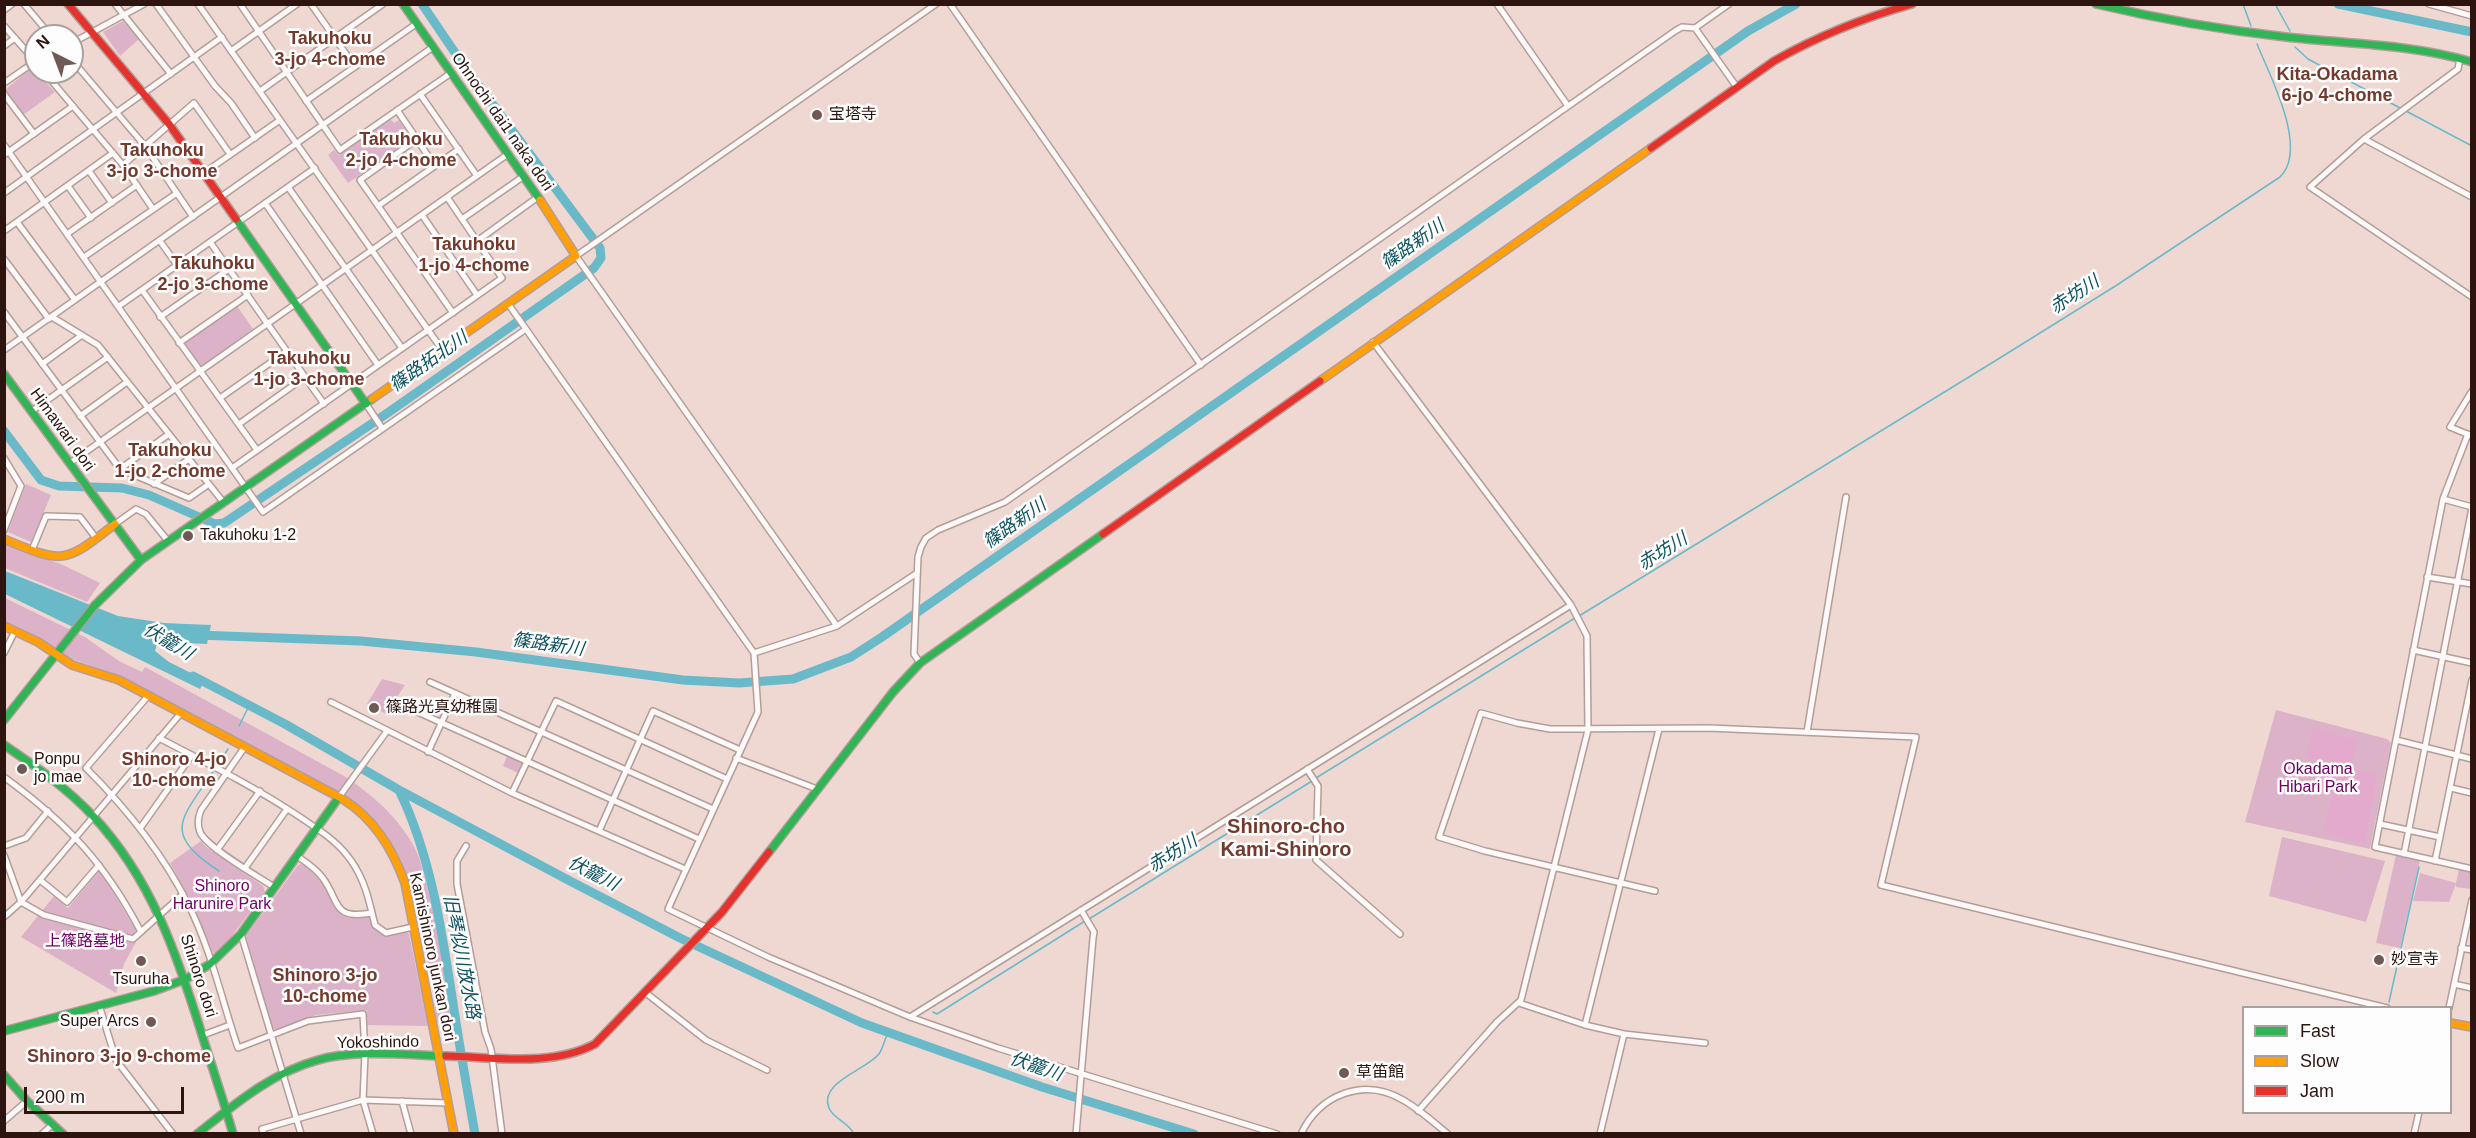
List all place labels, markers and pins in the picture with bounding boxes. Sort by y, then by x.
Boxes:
place label: 宝塔寺 [829,105,877,125]
marker: 宝塔寺 [810,108,824,122]
place label: Takuhoku 1-2 [200,526,296,546]
marker: Takuhoku 1-2 [181,529,195,543]
place label: 篠路光真幼稚園 [386,698,498,718]
marker: 篠路光真幼稚園 [367,701,381,715]
place label: Ponpu jo mae [34,750,82,788]
marker: Ponpu jo mae [15,762,29,776]
place label: 妙宣寺 [2391,950,2439,970]
marker: 妙宣寺 [2372,953,2386,967]
marker: Tsuruha [134,954,148,968]
place label: Tsuruha [113,970,169,990]
place label: Super Arcs [60,1012,139,1032]
marker: Super Arcs [144,1015,158,1029]
place label: 草笛館 [1356,1063,1404,1083]
marker: 草笛館 [1337,1066,1351,1080]

